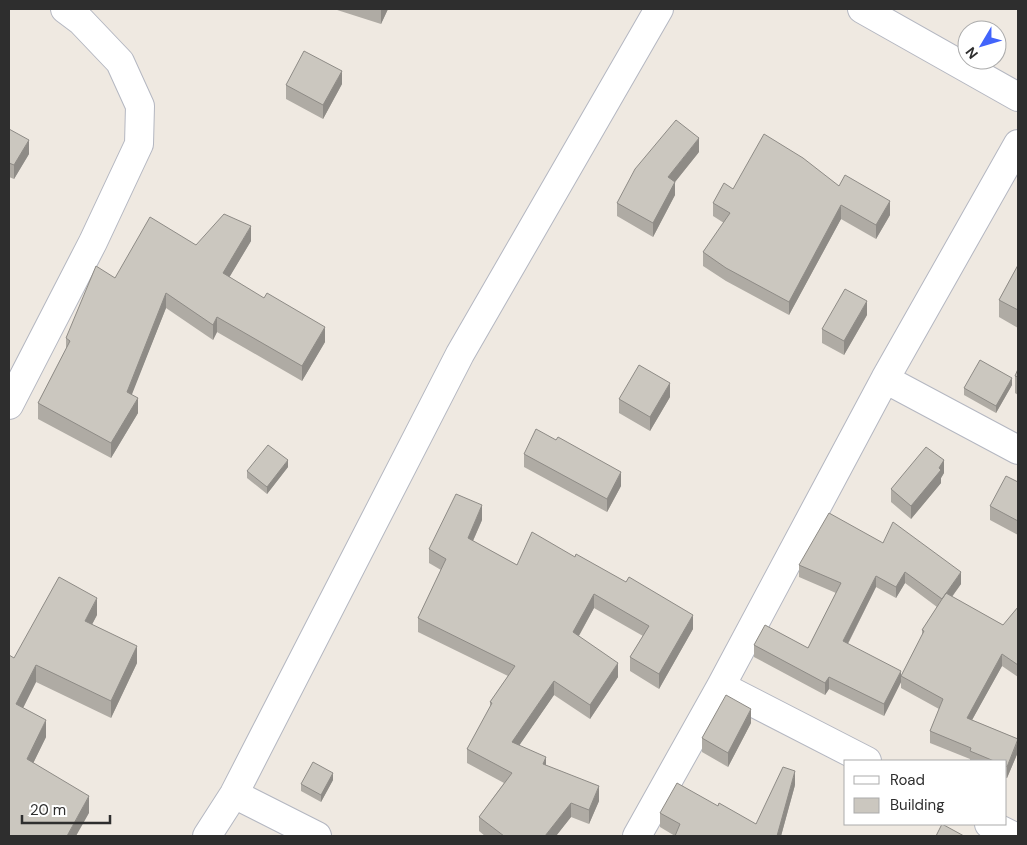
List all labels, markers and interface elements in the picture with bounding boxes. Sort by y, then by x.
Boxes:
north arrow [957,20,1007,70]
text: N [962,43,982,63]
legend [844,760,1007,825]
text: Road [890,770,925,790]
scale bar [22,792,110,824]
text: Building [890,795,945,815]
text: 20 m [30,800,66,820]

